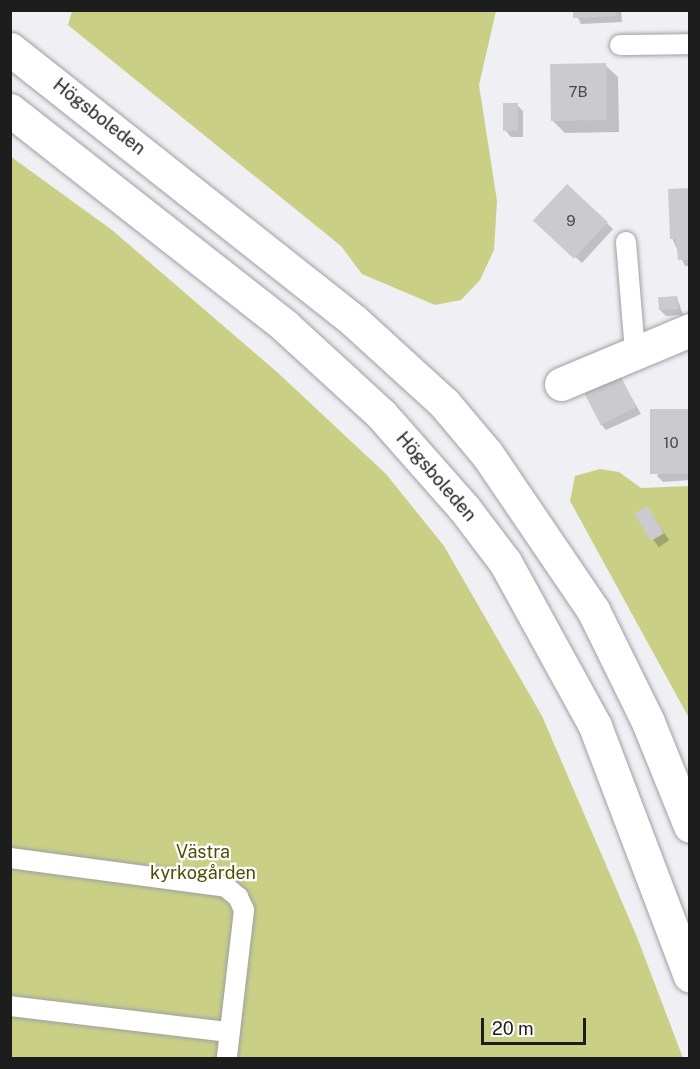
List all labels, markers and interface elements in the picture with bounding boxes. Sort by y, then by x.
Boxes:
street label: Högsboleden [49,74,149,160]
house number: 7B [568,83,588,101]
house number: 9 [566,212,576,230]
street label: Högsboleden [391,428,481,526]
house number: 10 [663,434,679,452]
park label: Västra kyrkogården [150,842,256,884]
scale bar [484,1006,589,1044]
text: 20 m [492,1018,534,1039]

